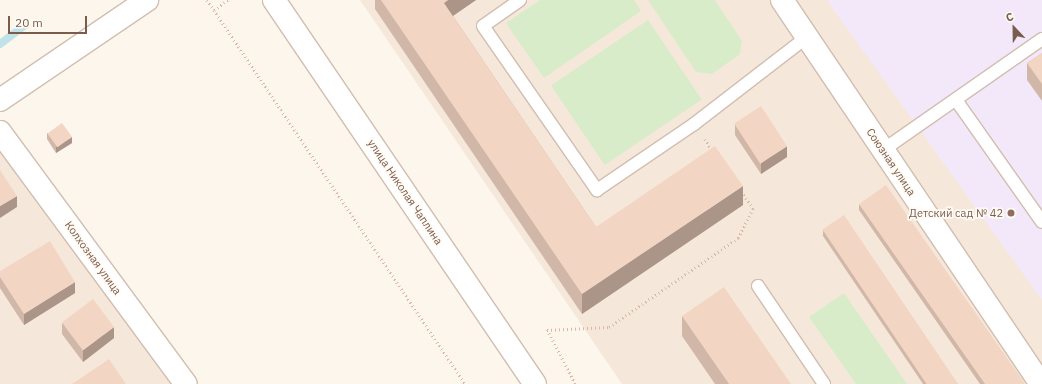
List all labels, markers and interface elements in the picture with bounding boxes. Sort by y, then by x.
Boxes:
scale bar [10,8,89,34]
north arrow [994,8,1034,48]
text: С [1004,9,1015,25]
text: 20 m [15,15,43,30]
street label: Союзная улица [864,126,918,198]
street label: улица Николая Чаплина [365,137,445,247]
place label: Детский сад № 42 [909,206,1003,220]
marker: Детский сад № 42 [1006,208,1016,218]
street label: Колхозная улица [62,219,124,297]

